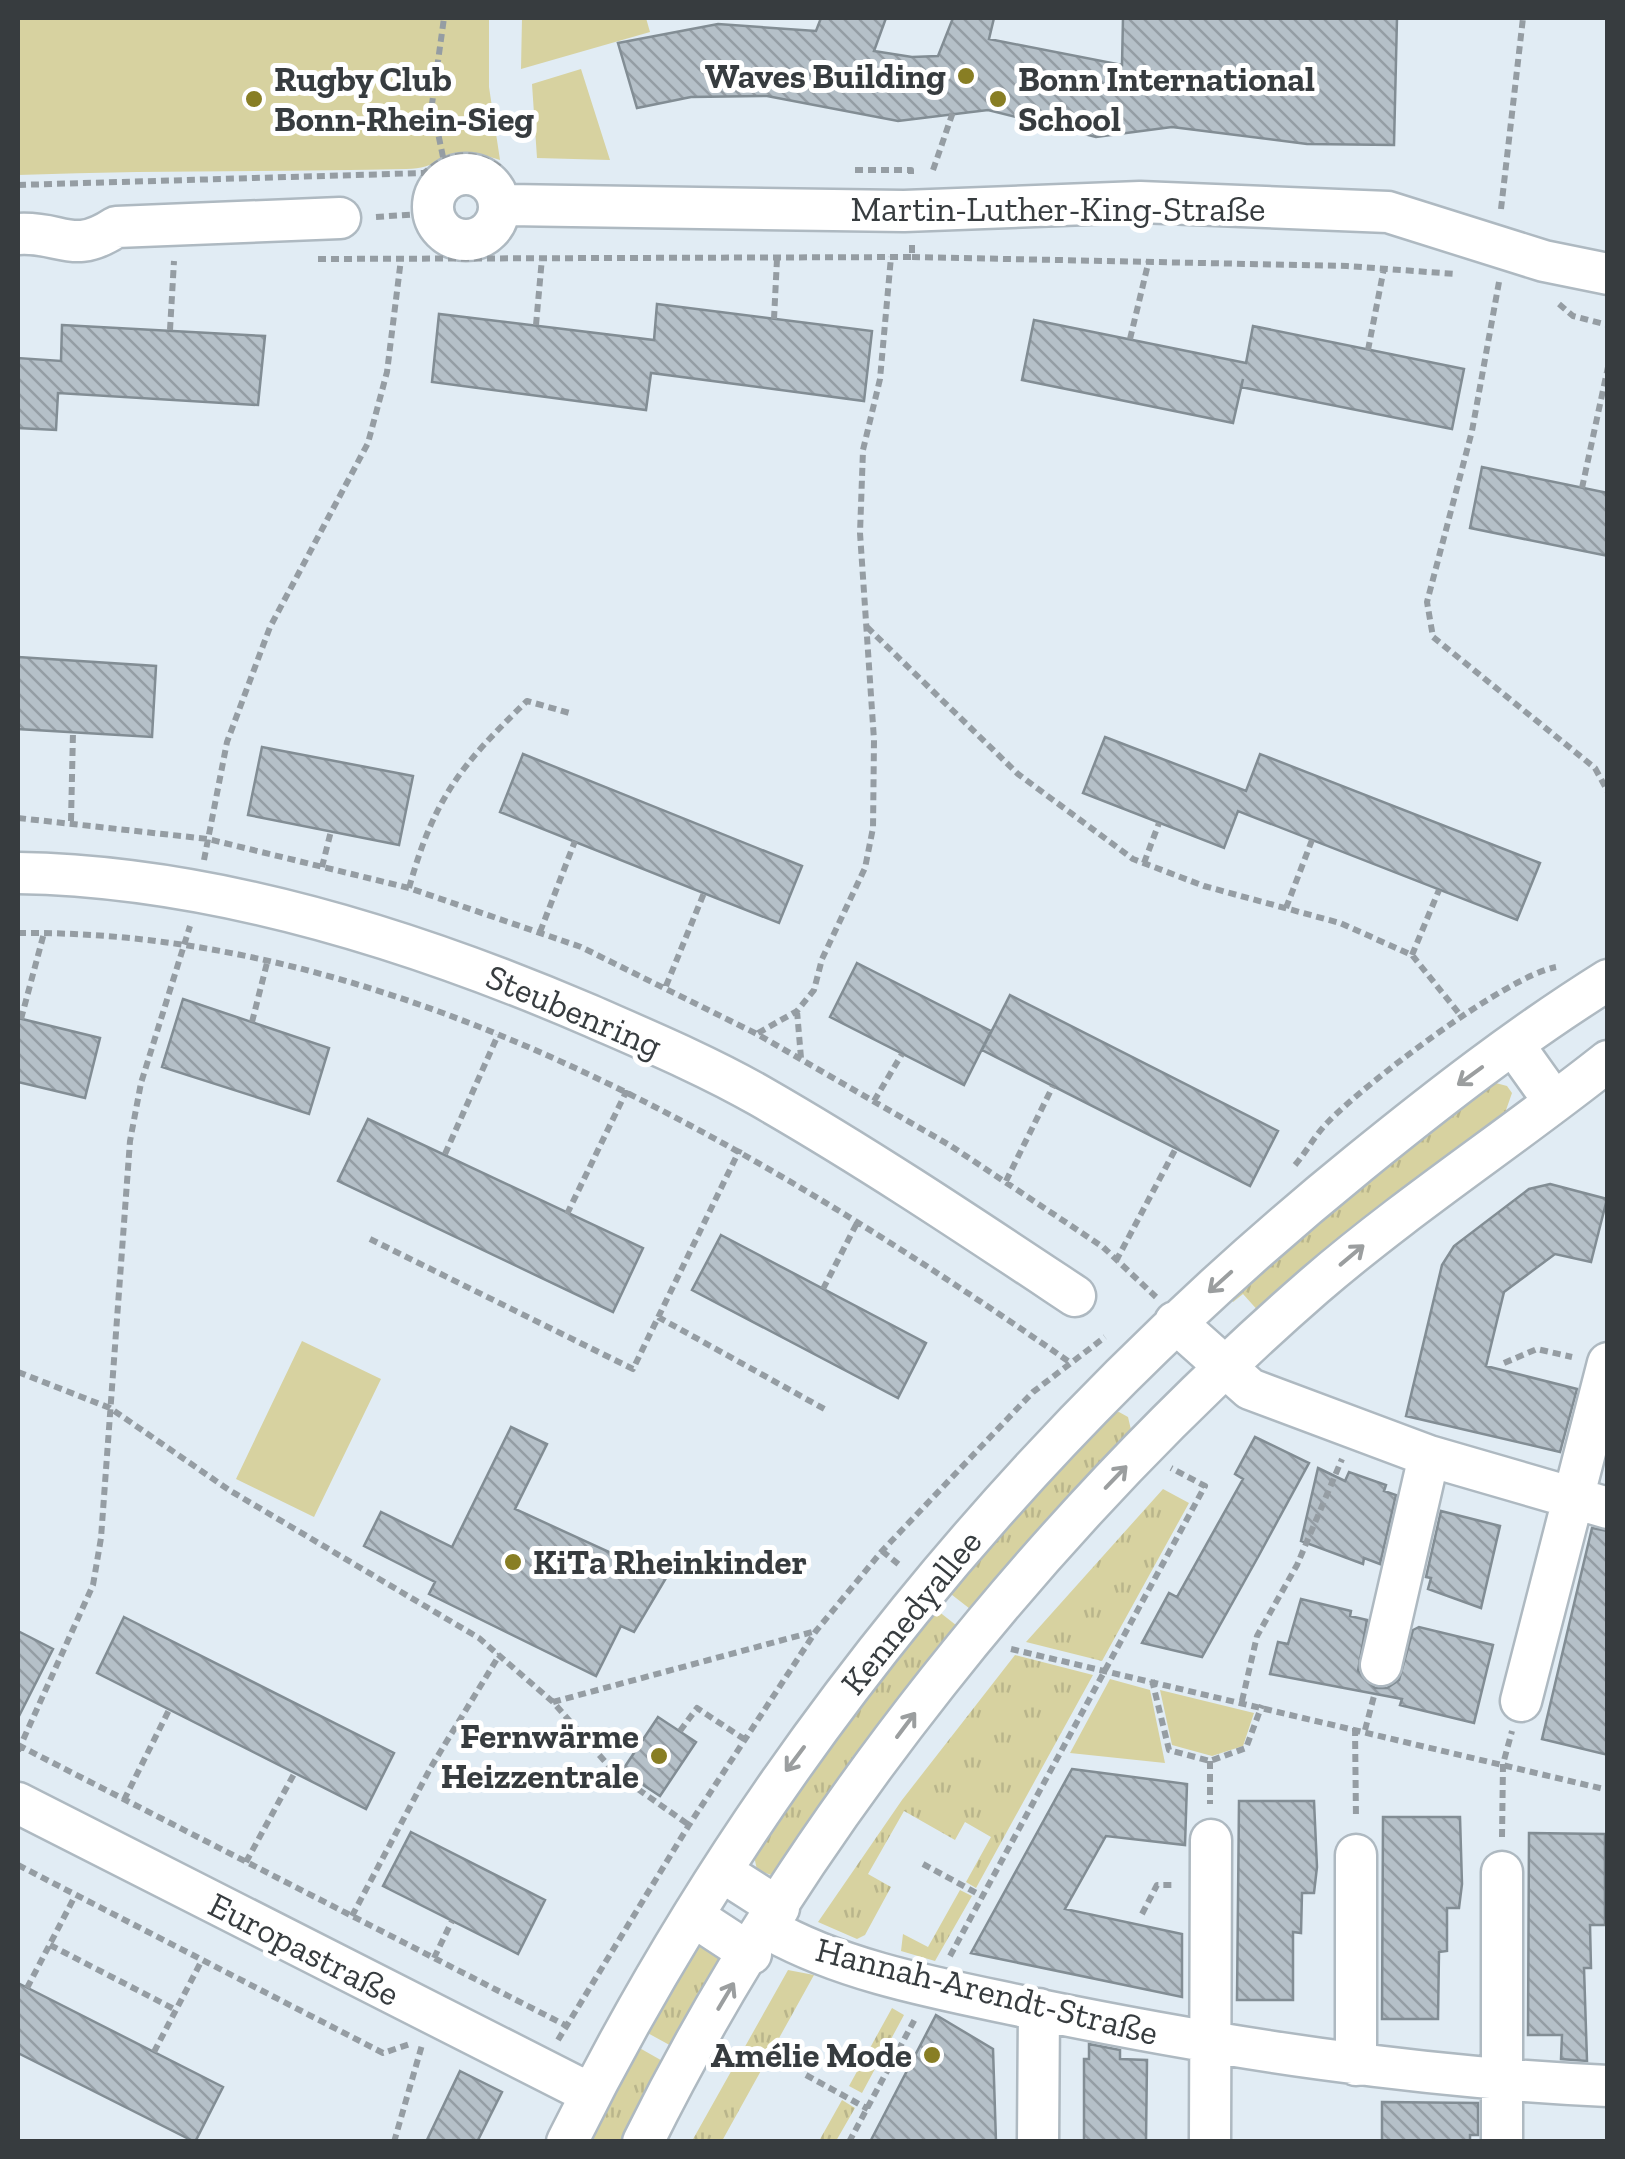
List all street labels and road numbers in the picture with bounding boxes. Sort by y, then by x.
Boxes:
street label: Martin-Luther-King-Straße [850,188,1266,230]
street label: Steubenring [480,955,668,1067]
street label: Kennedyallee [832,1521,990,1703]
street label: Europastraße [202,1883,406,2015]
street label: Hannah-Arendt-Straße [812,1928,1162,2054]

